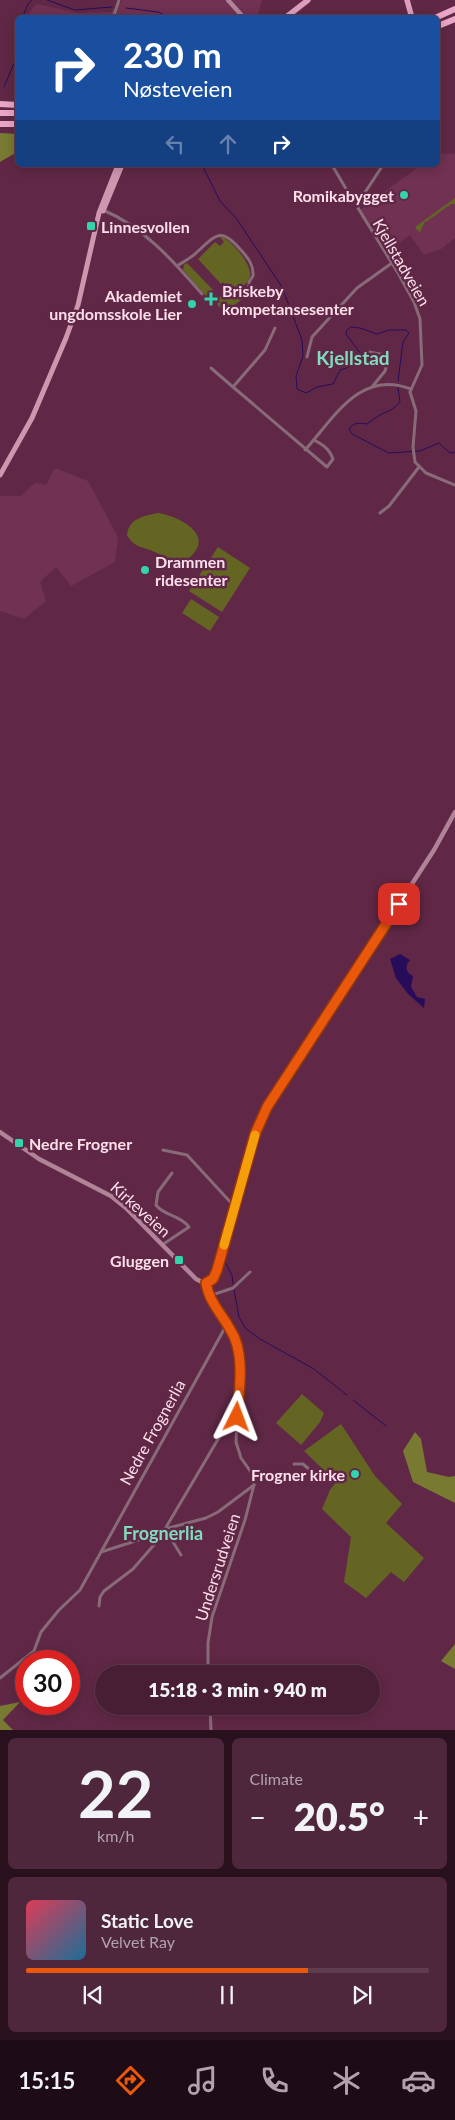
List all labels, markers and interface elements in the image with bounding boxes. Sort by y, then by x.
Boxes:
text: 230 m [123,33,222,75]
icon: right [40,35,105,100]
text: Nøsteveien [123,75,232,102]
icon: left [161,130,189,158]
icon: ahead [214,130,242,158]
icon: right [267,130,295,158]
place label: Romikabygget [293,186,394,205]
marker: Romikabygget [398,189,410,201]
street label: Kjellstadveien [369,215,435,309]
place label: Linnesvollen [101,217,190,236]
marker: Linnesvollen [85,220,97,232]
place label: Briskeby kompetansesenter [222,281,354,318]
place label: Akademiet ungdomsskole Lier [49,286,182,323]
marker: Briskeby kompetansesenter [204,292,218,306]
marker: Akademiet ungdomsskole Lier [186,298,198,310]
district label: Kjellstad [316,346,390,369]
place label: Drammen ridesenter [155,552,228,589]
marker: Drammen ridesenter [139,564,151,576]
pin [378,883,420,925]
icon: arrive [385,890,413,918]
place label: Nedre Frogner [29,1134,132,1153]
marker: Nedre Frogner [13,1137,25,1149]
street label: Kirkeveien [107,1177,175,1241]
place label: Gluggen [110,1251,169,1270]
marker: Gluggen [173,1254,185,1266]
street label: Nedre Frognerlia [115,1376,189,1488]
position arrow [210,1390,262,1442]
place label: Frogner kirke [251,1465,345,1484]
marker: Frogner kirke [349,1468,361,1480]
street label: Undersrudveien [191,1511,243,1623]
district label: Frognerlia [123,1522,203,1544]
speed limit sign: 30 [15,1650,80,1715]
text: 15:18 · 3 min · 940 m [148,1678,327,1701]
text: 22 [78,1754,153,1832]
text: Climate [250,1769,303,1788]
text: 20.5° [294,1793,385,1839]
text: − [250,1800,266,1834]
text: + [413,1800,429,1834]
text: km/h [97,1826,134,1845]
text: Static Love [101,1909,193,1932]
text: Velvet Ray [101,1932,175,1951]
icon: previous [79,1981,107,2009]
icon: pause [213,1981,241,2009]
icon: next [348,1981,376,2009]
icon: directions [113,2063,148,2098]
icon: music [185,2063,220,2098]
icon: phone [257,2063,292,2098]
icon: climate [329,2063,364,2098]
icon: car [401,2063,436,2098]
text: 15:15 [19,2067,75,2094]

